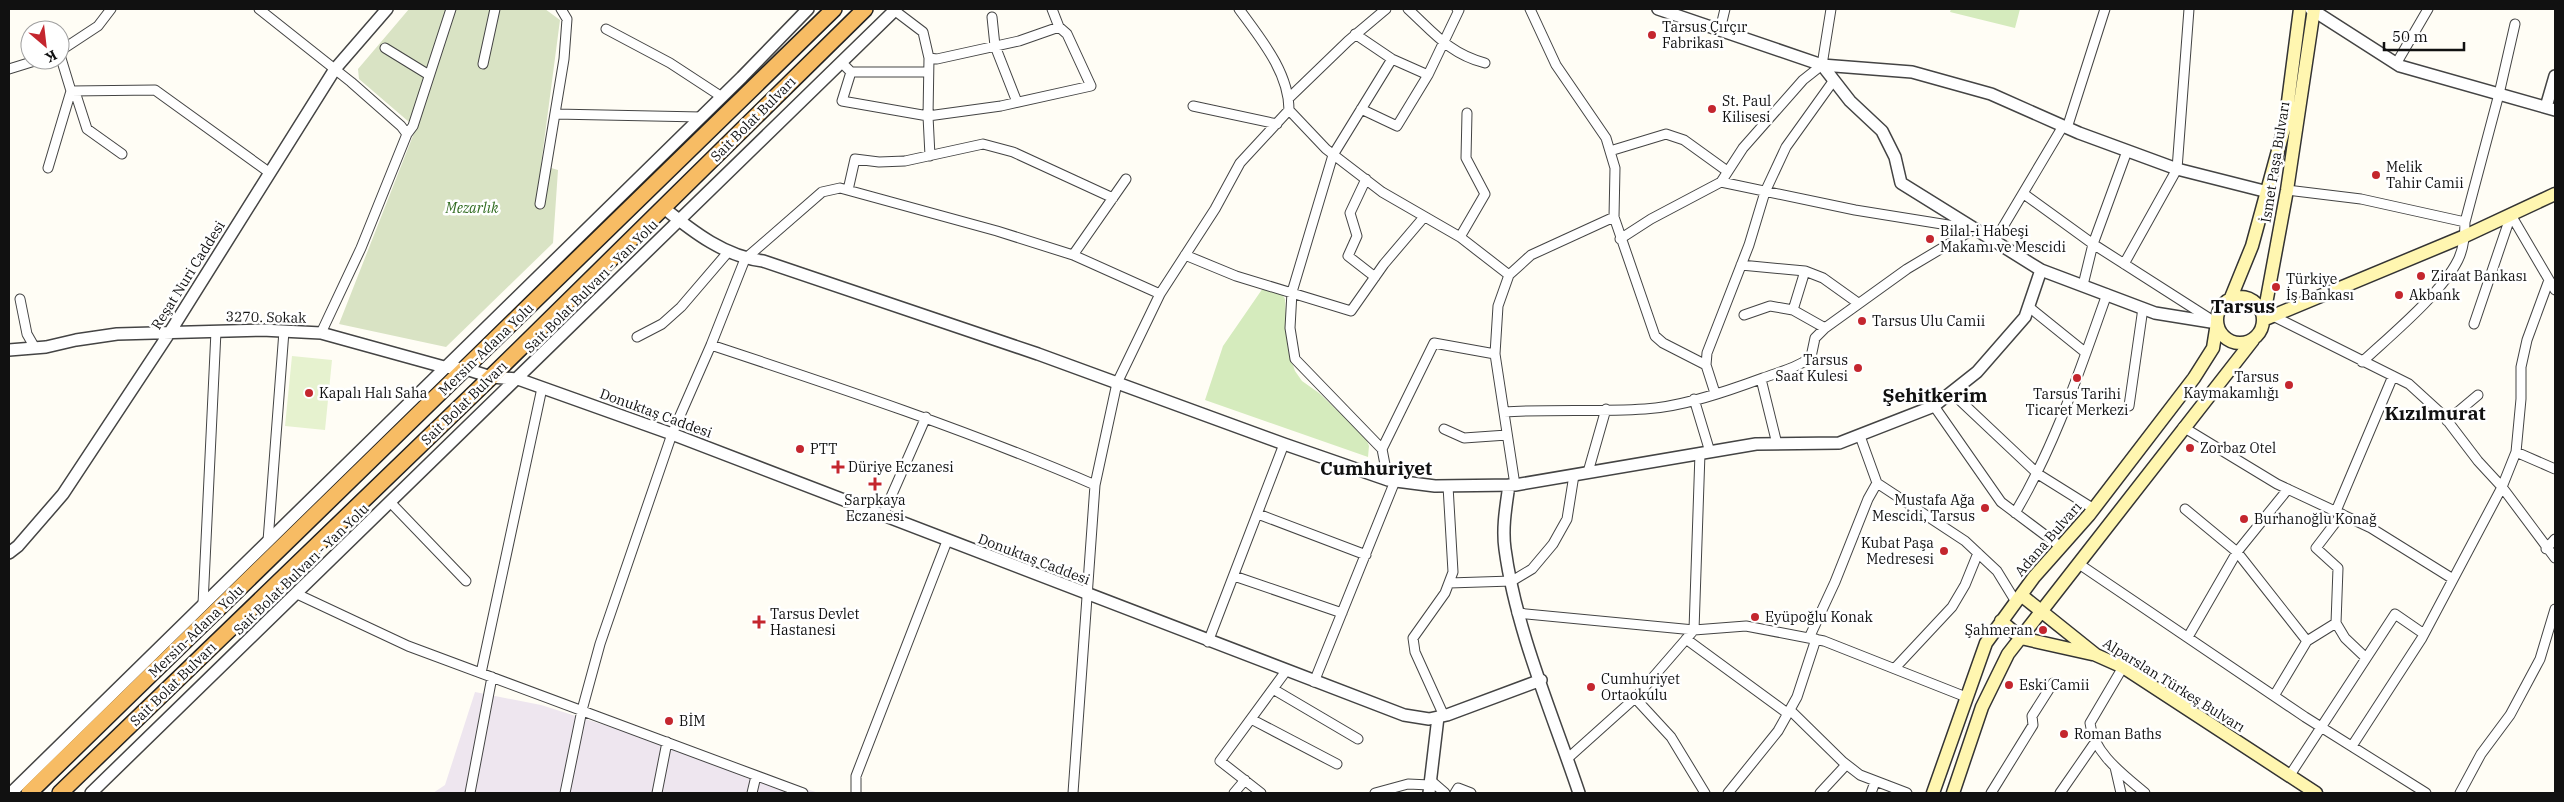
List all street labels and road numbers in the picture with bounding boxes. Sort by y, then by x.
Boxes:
street label: Sait Bolat Bulvarı [707,73,799,165]
street label: İsmet Paşa Bulvarı [2257,100,2293,224]
street label: Sait Bolat Bulvarı - Yan Yolu [520,215,662,357]
street label: Reşat Nuri Caddesi [147,217,229,333]
street label: Mersin-Adana Yolu [435,299,538,399]
street label: 3270. Sokak [225,307,307,327]
street label: Sait Bolat Bulvarı [417,357,511,449]
street label: Donuktaş Caddesi [597,384,715,442]
street label: Adana Bulvarı [2011,498,2085,580]
street label: Sait Bolat Bulvarı - Yan Yolu [229,499,373,639]
street label: Donuktaş Caddesi [975,529,1093,589]
street label: Mersin-Adana Yolu [145,581,248,681]
street label: Alparslan Türkeş Bulvarı [2100,634,2248,736]
street label: Sait Bolat Bulvarı [126,638,220,730]

